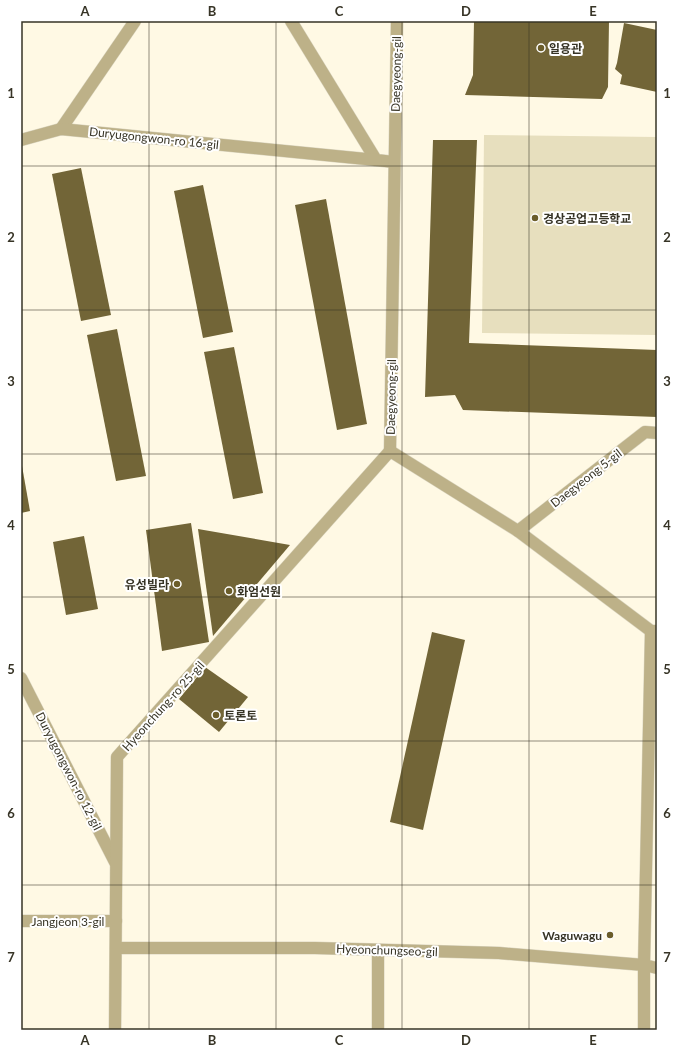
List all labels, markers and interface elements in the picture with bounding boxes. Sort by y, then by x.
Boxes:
text: A [79,3,90,19]
text: B [208,3,217,19]
text: C [335,3,344,19]
text: D [461,3,471,19]
text: E [589,3,597,19]
street label: Daegyeong-gil [388,36,404,112]
place label: 일용관 [549,41,582,56]
marker: 일용관 [536,43,546,53]
text: 1 [7,85,15,101]
text: 1 [663,85,671,101]
street label: Duryugongwon-ro 16-gil [88,124,220,152]
place label: 경상공업고등학교 [543,211,631,226]
marker: 경상공업고등학교 [530,213,540,223]
text: 2 [7,229,15,245]
text: 2 [663,229,671,245]
street label: Daegyeong-gil [383,359,399,435]
text: 3 [7,373,15,389]
text: 3 [663,373,671,389]
street label: Daegyeong 5-gil [547,446,625,510]
text: 4 [7,517,15,533]
text: 4 [663,517,671,533]
place label: 유성빌라 [125,577,169,592]
marker: 유성빌라 [172,579,182,589]
place label: 화엄선원 [237,584,281,599]
marker: 화엄선원 [224,586,234,596]
street label: Hyeonchung-ro 25-gil [119,658,207,754]
text: 5 [7,661,15,677]
text: 5 [663,661,671,677]
place label: 토론토 [224,708,257,723]
street label: Duryugongwon-ro 12-gil [33,709,105,833]
marker: 토론토 [211,710,221,720]
text: 6 [7,805,15,821]
text: 6 [663,805,671,821]
street label: Jangjeon 3-gil [32,914,104,929]
place label: Waguwagu [542,928,602,943]
marker: Waguwagu [605,930,615,940]
street label: Hyeonchungseo-gil [336,941,438,959]
text: 7 [7,949,15,965]
text: 7 [663,949,671,965]
text: A [79,1032,90,1048]
text: B [208,1032,217,1048]
text: C [335,1032,344,1048]
text: D [461,1032,471,1048]
text: E [589,1032,597,1048]

